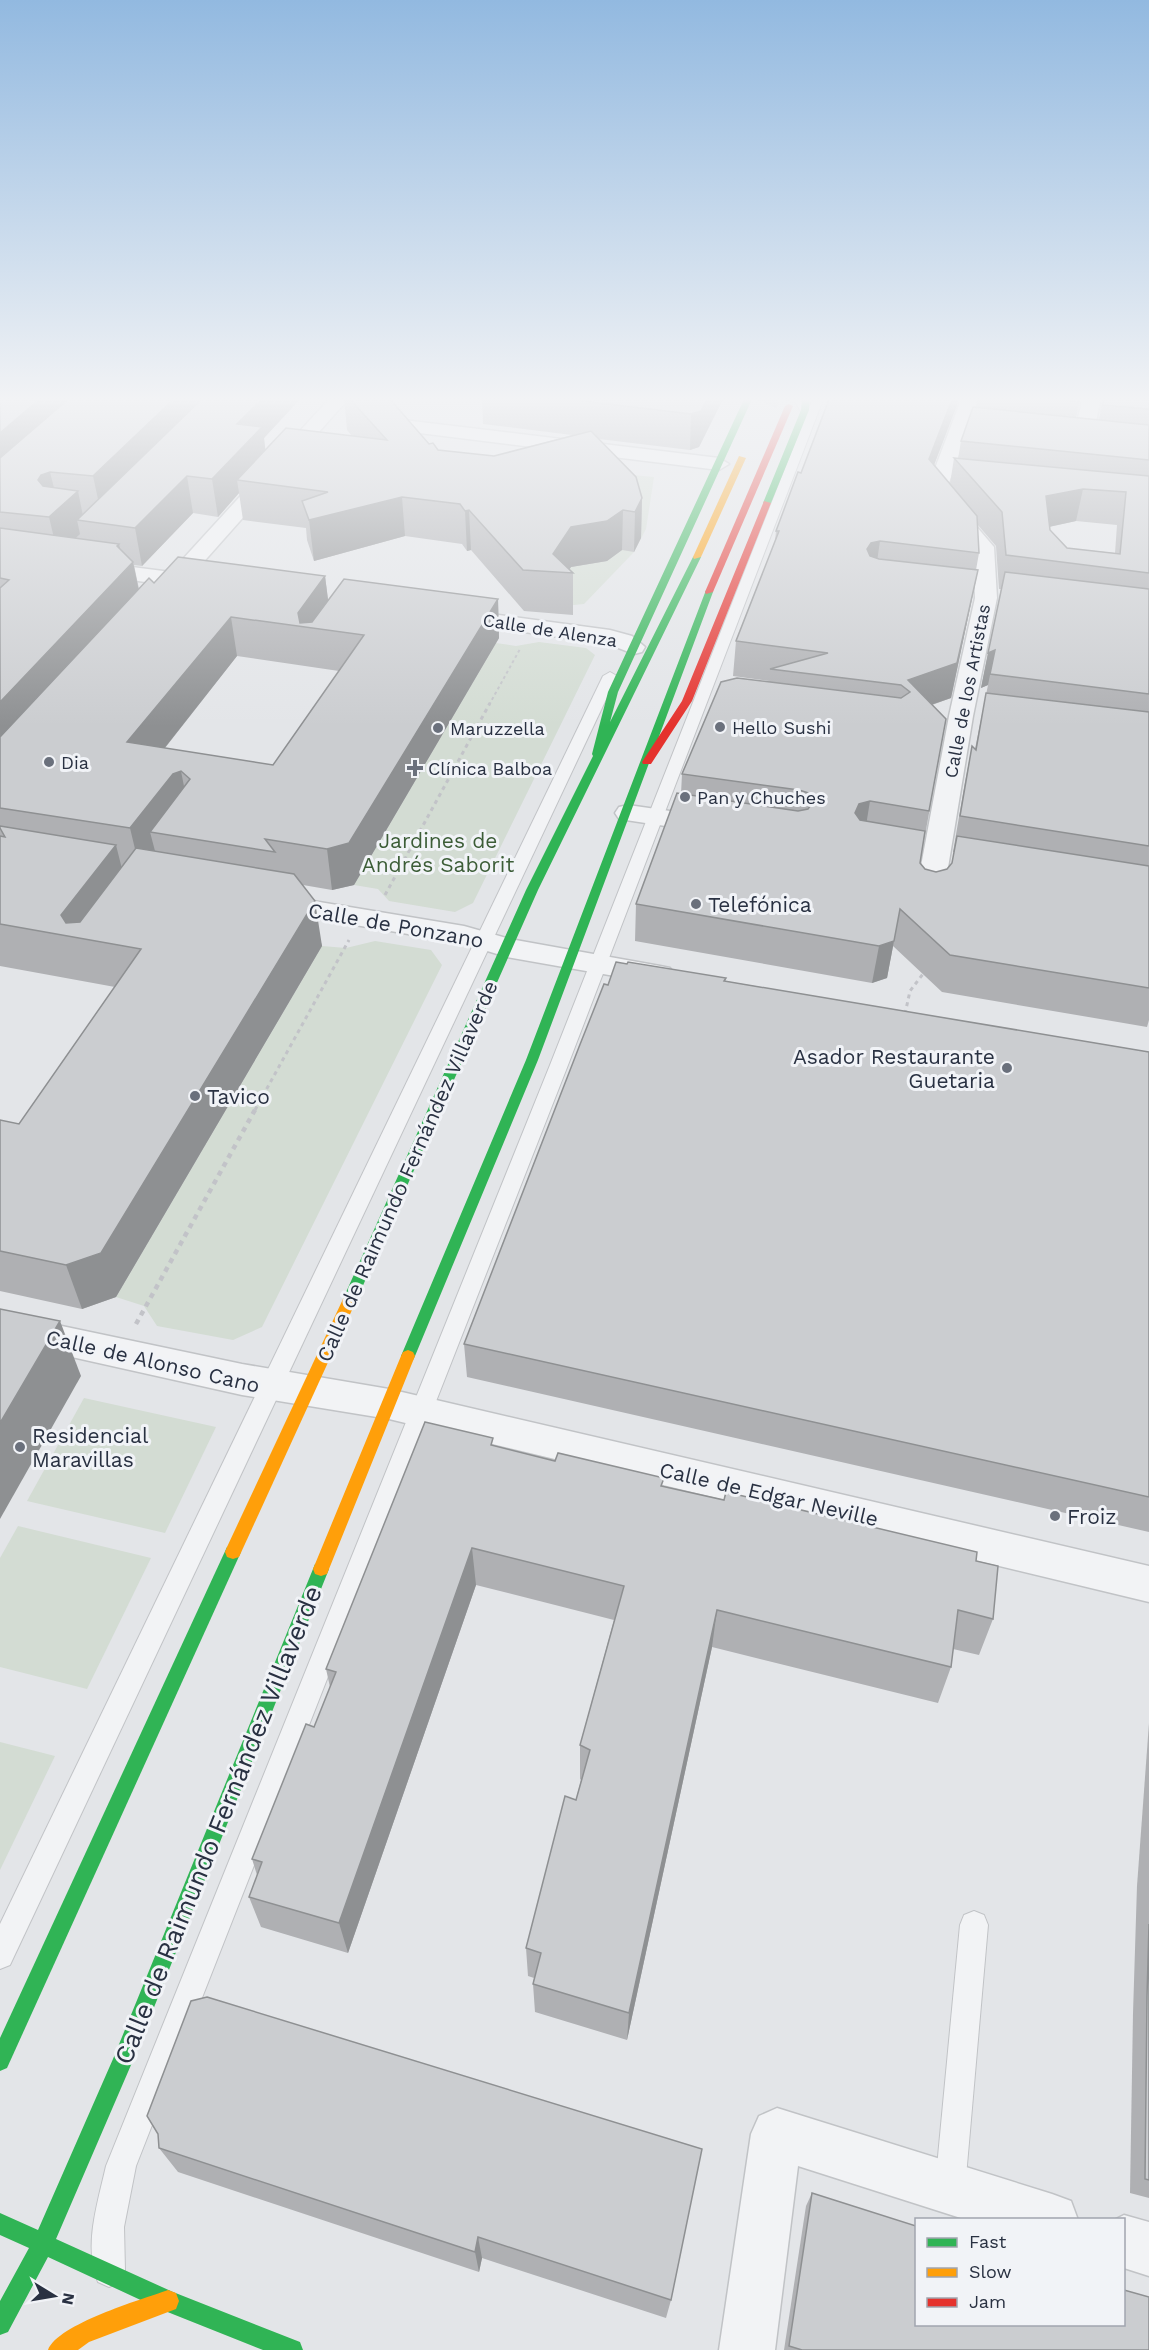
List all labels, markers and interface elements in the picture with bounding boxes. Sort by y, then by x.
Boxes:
street label: Calle de los Artistas [940,602,994,780]
street label: Calle de Alenza [481,609,619,651]
place label: Hello Sushi [732,717,831,738]
place label: Maruzzella [450,718,545,739]
marker: Hello Sushi [713,720,727,734]
marker: Maruzzella [431,721,445,735]
place label: Dia [61,752,89,773]
marker: Dia [42,755,56,769]
place label: Clínica Balboa [428,758,552,779]
marker: Clínica Balboa [406,759,424,777]
place label: Pan y Chuches [697,787,826,808]
marker: Pan y Chuches [678,790,692,804]
park label: Jardines de Andrés Saborit [362,828,514,877]
place label: Telefónica [708,892,812,917]
street label: Calle de Ponzano [306,897,486,953]
marker: Telefónica [689,897,703,911]
street label: Calle de Raimundo Fernández Villaverde [311,977,503,1365]
place label: Asador Restaurante Guetaria [793,1044,995,1093]
marker: Asador Restaurante Guetaria [1000,1061,1014,1075]
place label: Tavico [207,1084,270,1109]
marker: Tavico [188,1089,202,1103]
street label: Calle de Alonso Cano [44,1324,262,1398]
place label: Residencial Maravillas [32,1423,149,1472]
marker: Residencial Maravillas [13,1440,27,1454]
street label: Calle de Edgar Neville [657,1457,881,1531]
place label: Froiz [1067,1504,1117,1529]
marker: Froiz [1048,1509,1062,1523]
street label: Calle de Raimundo Fernández Villaverde [108,1581,328,2069]
legend [915,2218,1125,2326]
text: Fast [969,2231,1007,2252]
text: Slow [969,2261,1012,2282]
north arrow [24,2266,84,2326]
text: N [58,2291,79,2306]
text: Jam [969,2291,1006,2312]

